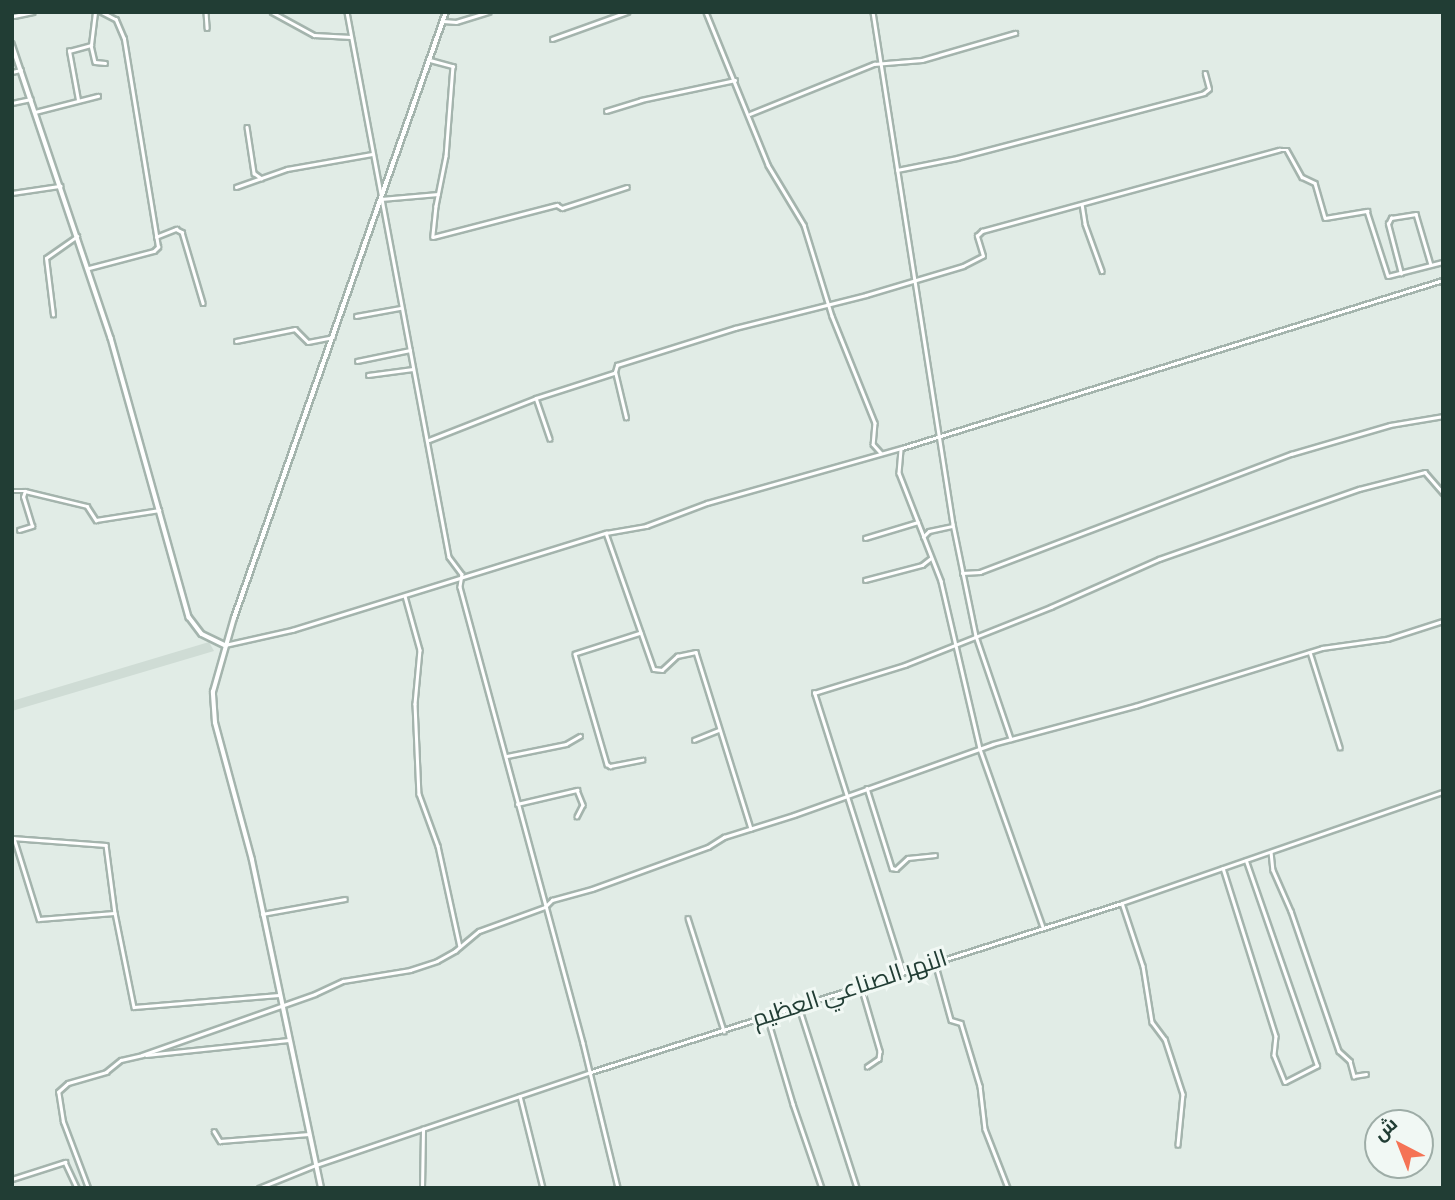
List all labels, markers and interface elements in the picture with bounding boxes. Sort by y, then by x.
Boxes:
street label: النهر الصناعي العظيم [749,945,951,1035]
north arrow [1364,1109,1434,1179]
text: ش [1371,1114,1401,1145]

